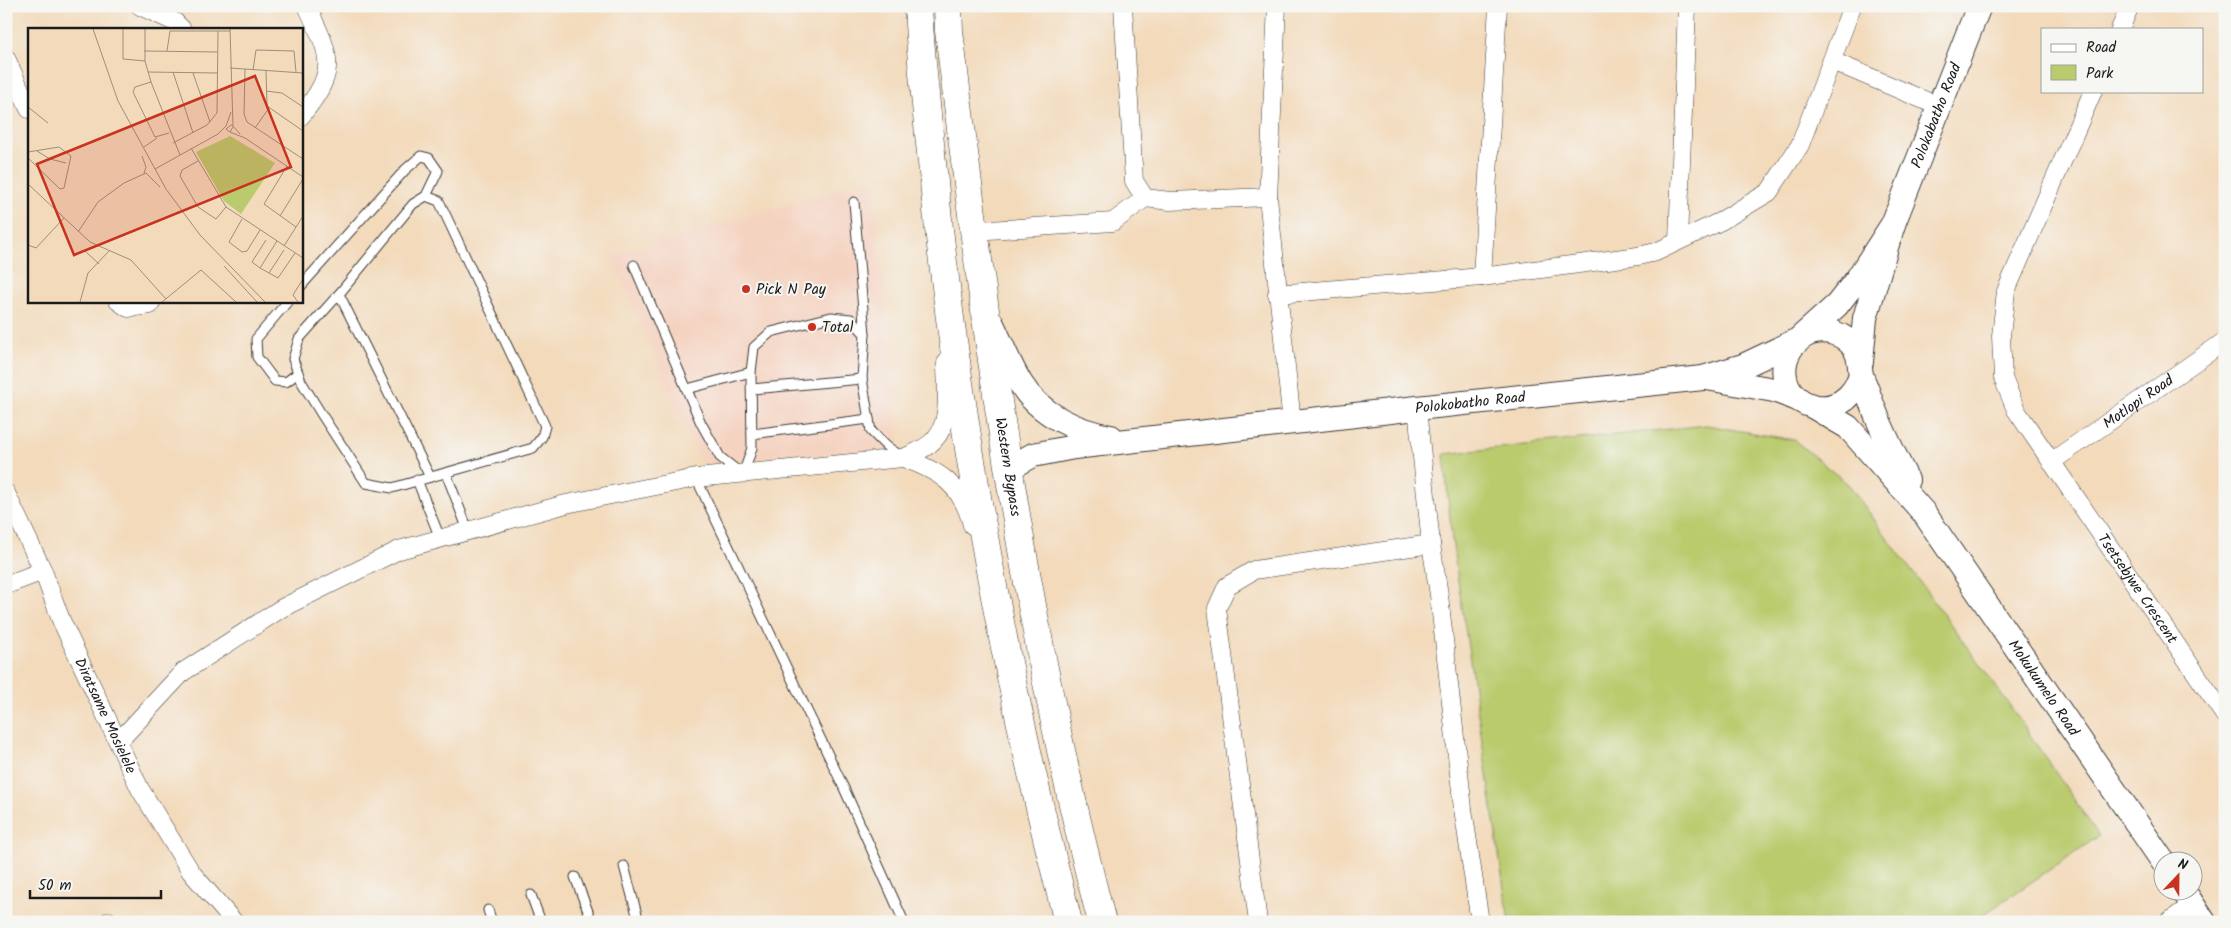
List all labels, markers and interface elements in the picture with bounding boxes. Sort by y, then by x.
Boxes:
inset map [28,28,302,302]
legend [2041,28,2204,92]
text: Road [2086,36,2117,60]
street label: Polokabatho Road [1905,59,1969,172]
text: Park [2086,62,2114,86]
place label: Pick N Pay [756,278,827,302]
marker: Pick N Pay [740,283,752,295]
place label: Total [822,316,854,340]
marker: Total [806,321,818,333]
street label: Motlopi Road [2098,369,2179,436]
street label: Polokobatho Road [1414,386,1527,421]
street label: Western Bypass [988,416,1027,519]
street label: Tsetsebjwe Crescent [2091,529,2183,649]
street label: Mokukumelo Road [2001,635,2085,742]
street label: Diratsame Mosielele [67,654,142,778]
north arrow [2154,850,2204,900]
text: N [2174,853,2191,877]
scale bar [30,868,161,900]
text: 50 m [38,874,72,898]

